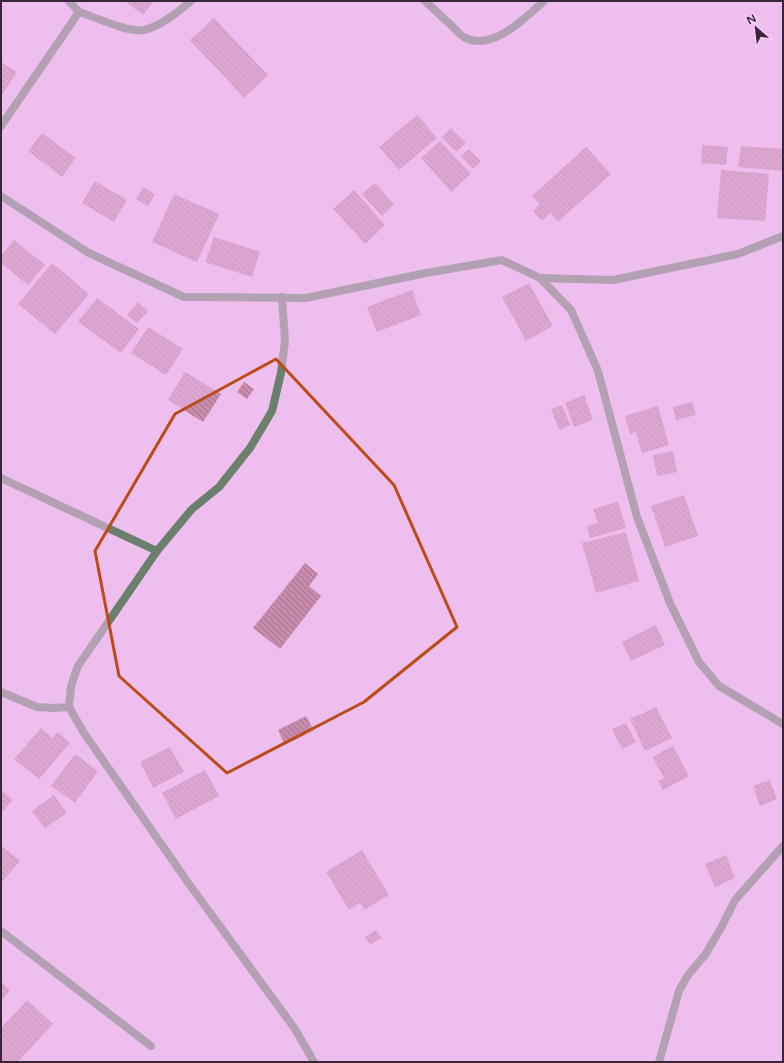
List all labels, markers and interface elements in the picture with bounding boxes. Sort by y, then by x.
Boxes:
north arrow [736,8,776,48]
text: N [745,12,758,27]

